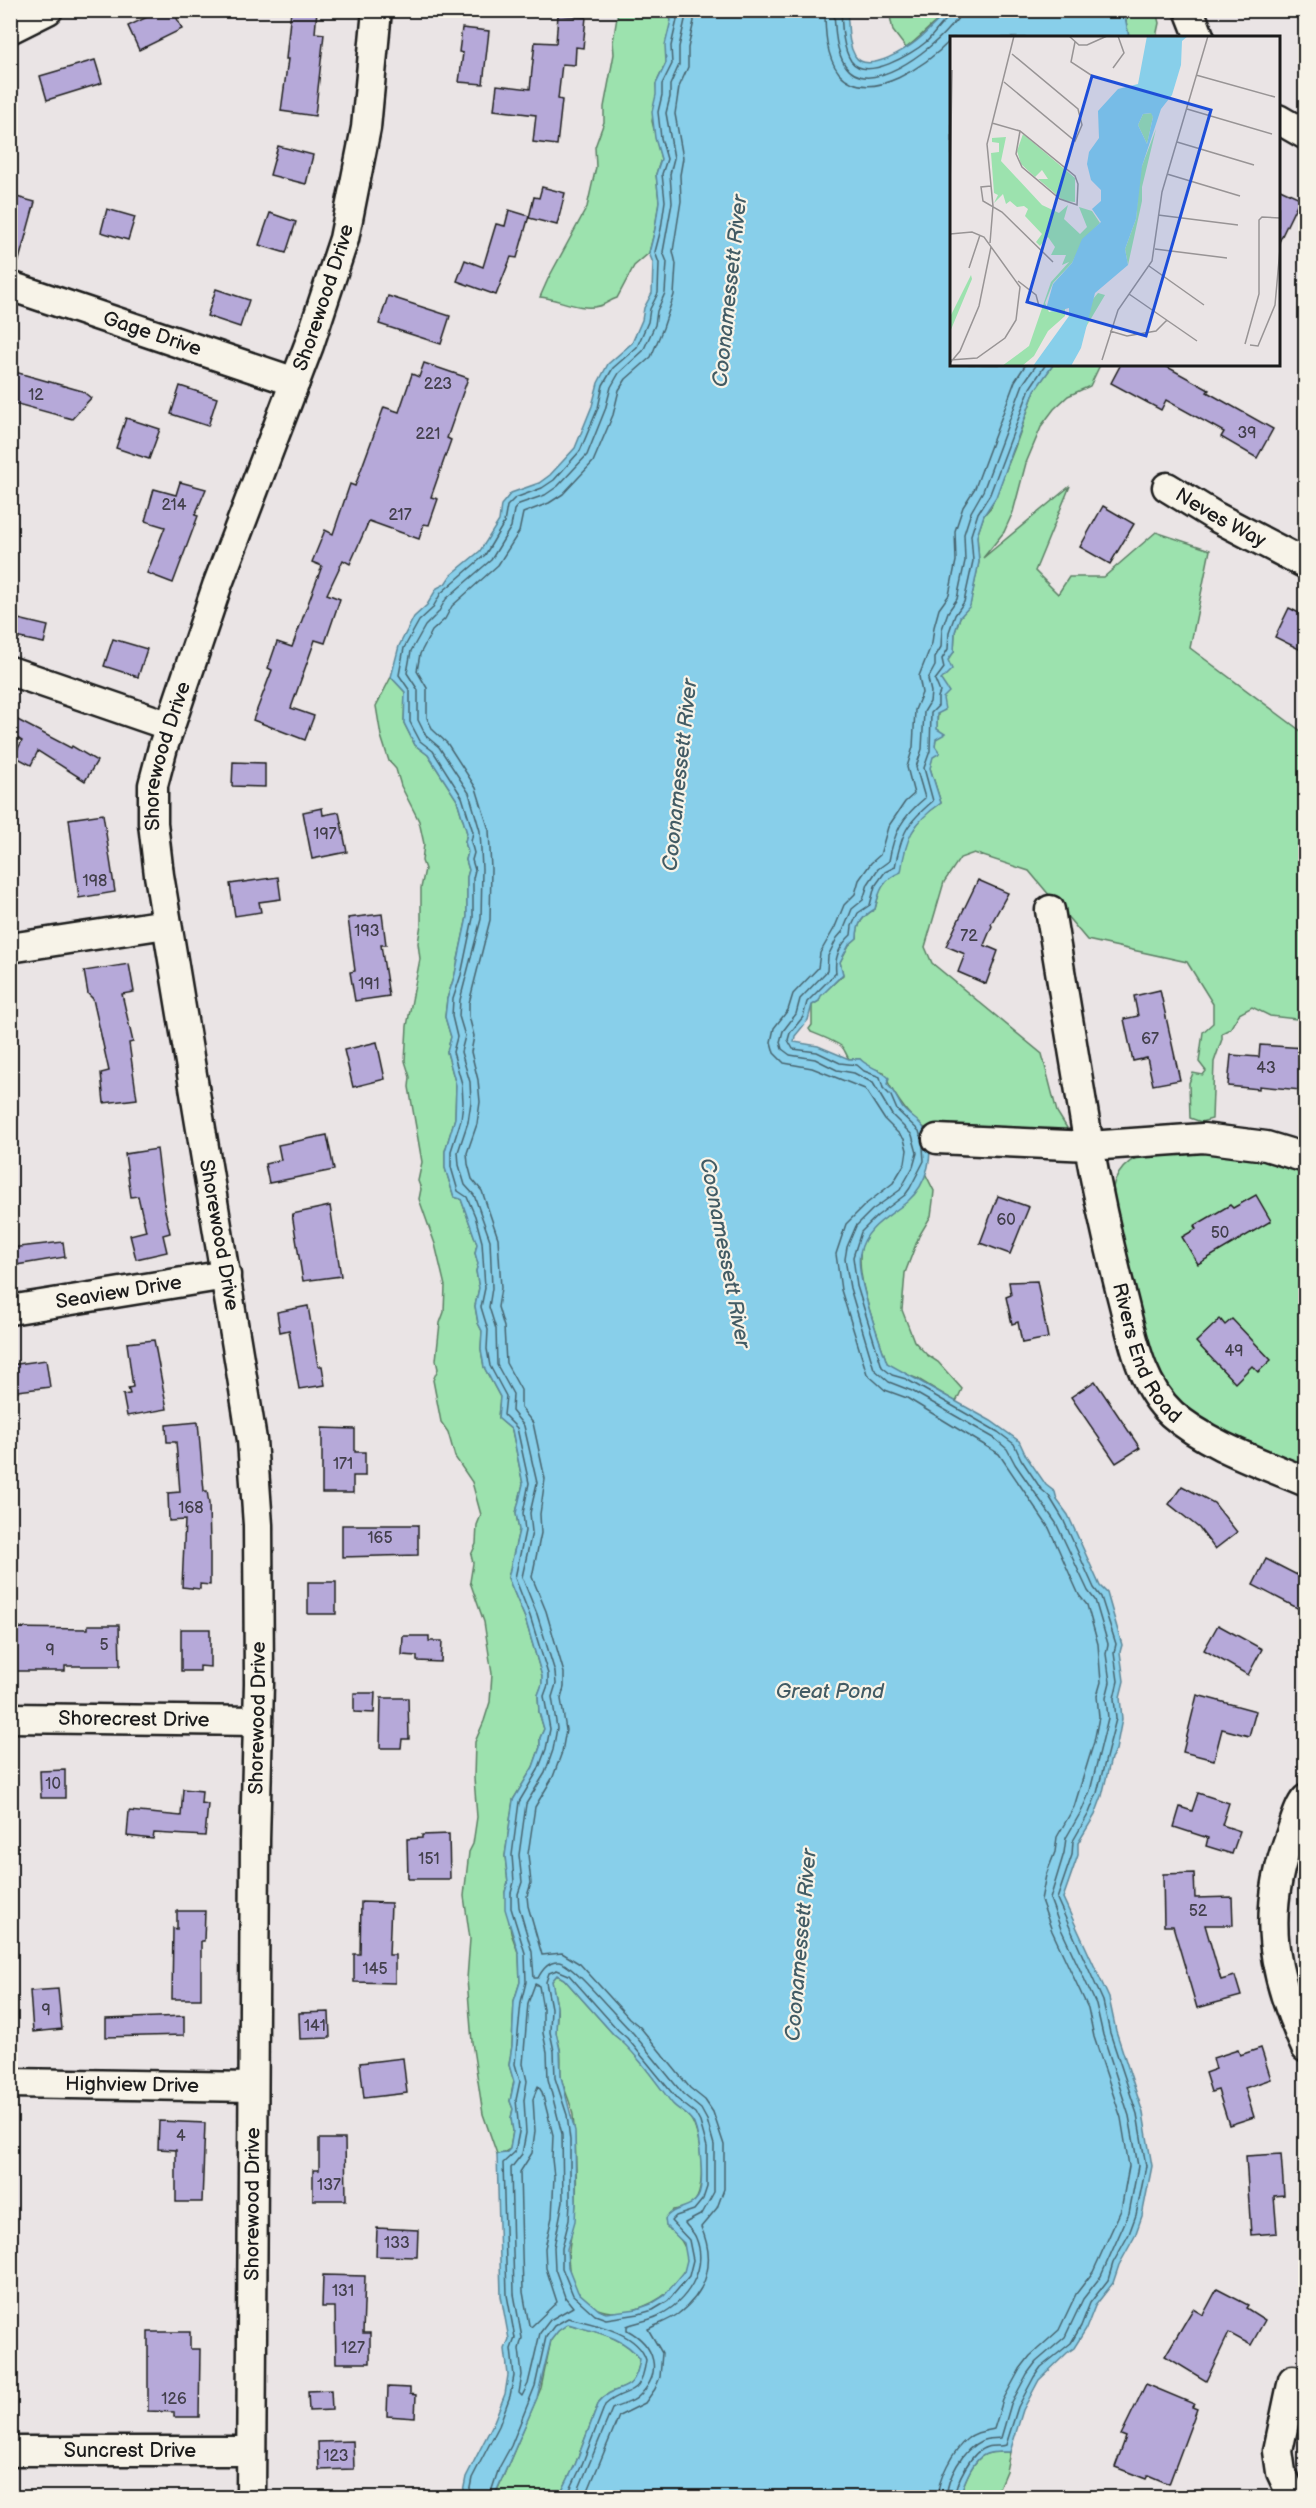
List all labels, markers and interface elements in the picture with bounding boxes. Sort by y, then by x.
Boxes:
inset map [950,36,1280,366]
water label: Coonamessett River [707,192,753,388]
street label: Shorewood Drive [288,222,359,374]
street label: Gage Drive [100,306,205,362]
house number: 223 [424,375,452,394]
house number: 12 [28,386,44,405]
house number: 39 [1237,424,1257,443]
house number: 221 [416,425,440,444]
street label: Neves Way [1171,483,1270,553]
house number: 214 [161,496,187,515]
house number: 217 [388,506,412,525]
water label: Coonamessett River [657,676,703,872]
street label: Shorewood Drive [140,679,196,832]
house number: 197 [313,825,337,844]
house number: 198 [83,872,107,891]
house number: 193 [354,922,380,941]
house number: 72 [960,927,978,946]
house number: 191 [358,975,380,994]
house number: 67 [1141,1030,1159,1049]
house number: 43 [1256,1059,1276,1078]
water label: Coonamessett River [694,1156,756,1352]
street label: Shorewood Drive [194,1158,244,1313]
house number: 60 [996,1211,1016,1230]
house number: 50 [1211,1224,1229,1243]
street label: Seaview Drive [54,1270,184,1314]
street label: Rivers End Road [1107,1281,1186,1429]
house number: 49 [1224,1342,1244,1361]
house number: 171 [333,1455,353,1474]
house number: 168 [178,1499,204,1518]
house number: 165 [367,1529,393,1548]
house number: 5 [99,1636,109,1655]
house number: 9 [45,1641,55,1660]
street label: Shorewood Drive [244,1641,271,1795]
water label: Great Pond [776,1679,885,1704]
street label: Shorecrest Drive [58,1707,210,1732]
house number: 10 [45,1775,61,1794]
water label: Coonamessett River [780,1846,822,2042]
house number: 151 [418,1850,440,1869]
house number: 52 [1189,1902,1208,1921]
house number: 145 [362,1960,388,1979]
house number: 9 [41,2001,51,2020]
house number: 141 [304,2017,326,2036]
street label: Highview Drive [65,2072,199,2098]
house number: 4 [176,2127,186,2146]
street label: Shorewood Drive [240,2127,265,2281]
house number: 137 [317,2176,341,2195]
house number: 133 [384,2234,410,2253]
house number: 131 [332,2282,354,2301]
house number: 127 [341,2339,365,2358]
house number: 126 [161,2390,187,2409]
street label: Suncrest Drive [64,2439,196,2463]
house number: 123 [323,2447,349,2466]

